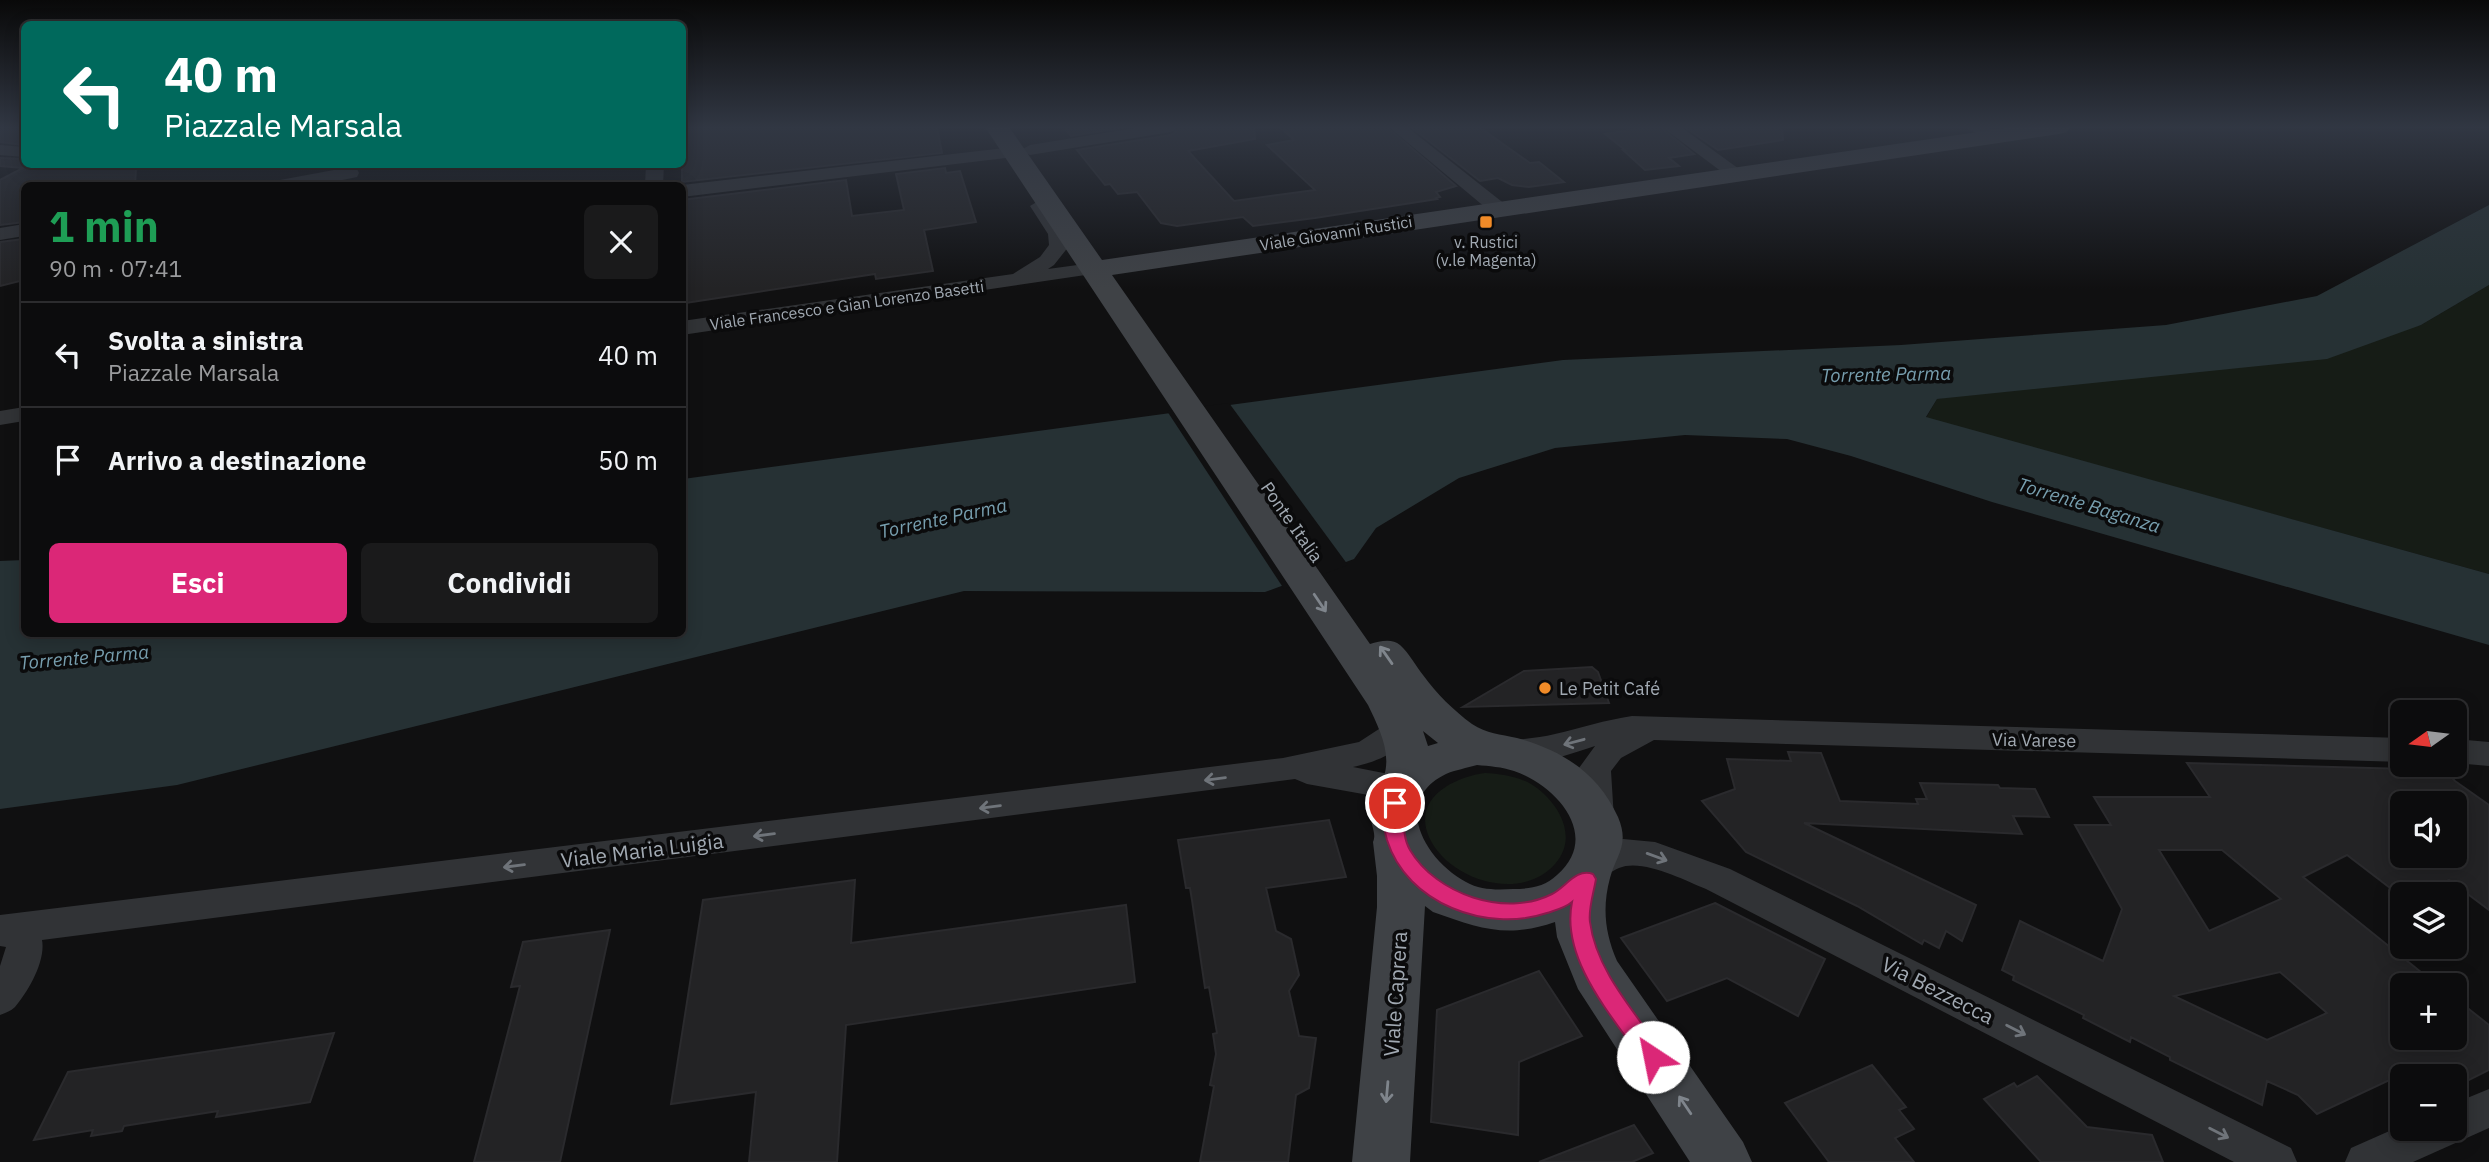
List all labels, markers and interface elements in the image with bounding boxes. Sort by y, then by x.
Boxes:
text: 40 m [164,42,278,105]
icon: left [49,49,140,140]
text: Piazzale Marsala [164,104,402,146]
text: 1 min [49,199,159,254]
button: close [584,205,658,279]
street label: Viale Giovanni Rustici [1258,211,1414,255]
marker: v. Rustici (v.le Magenta) [1478,214,1494,230]
place label: v. Rustici (v.le Magenta) [1435,232,1537,270]
text: 90 m · 07:41 [49,253,182,283]
street label: Viale Francesco e Gian Lorenzo Basetti [709,276,985,334]
text: Svolta a sinistra [108,323,304,357]
icon: left [49,336,87,374]
text: 40 m [598,338,658,372]
text: Piazzale Marsala [108,357,279,387]
water label: Torrente Parma [1821,361,1951,387]
icon: arrive [49,441,87,479]
text: Arrivo a destinazione [108,443,366,477]
text: 50 m [598,443,658,477]
water label: Torrente Baganza [2015,472,2163,538]
street label: Ponte Italia [1256,477,1328,567]
water label: Torrente Parma [877,493,1009,543]
button: Esci [49,543,347,623]
button: Condividi [361,543,658,623]
one-way arrow [1313,593,1327,613]
water label: Torrente Parma [18,639,150,675]
one-way arrow [1379,646,1393,665]
place label: Le Petit Café [1559,677,1660,700]
marker: Le Petit Café [1537,680,1553,696]
north arrow [2390,700,2468,777]
map controls [2390,700,2467,1141]
street label: Via Varese [1992,728,2077,752]
one-way arrow [1563,736,1585,749]
one-way arrow [1205,772,1227,785]
pin [1365,773,1425,833]
icon: arrive [1376,784,1414,822]
button: sound [2390,791,2467,868]
one-way arrow [979,800,1002,813]
street label: Viale Maria Luigia [559,826,725,874]
one-way arrow [753,829,776,842]
one-way arrow [1646,852,1668,864]
one-way arrow [503,860,526,873]
button: layers [2390,882,2467,959]
street label: Viale Caprera [1377,930,1413,1058]
street label: Via Bezzecca [1877,950,1999,1030]
button: + [2390,973,2467,1050]
position arrow [1616,1020,1690,1094]
one-way arrow [2006,1023,2026,1037]
button: − [2390,1064,2467,1141]
one-way arrow [1380,1080,1393,1103]
one-way arrow [1678,1096,1692,1116]
one-way arrow [2208,1127,2229,1141]

